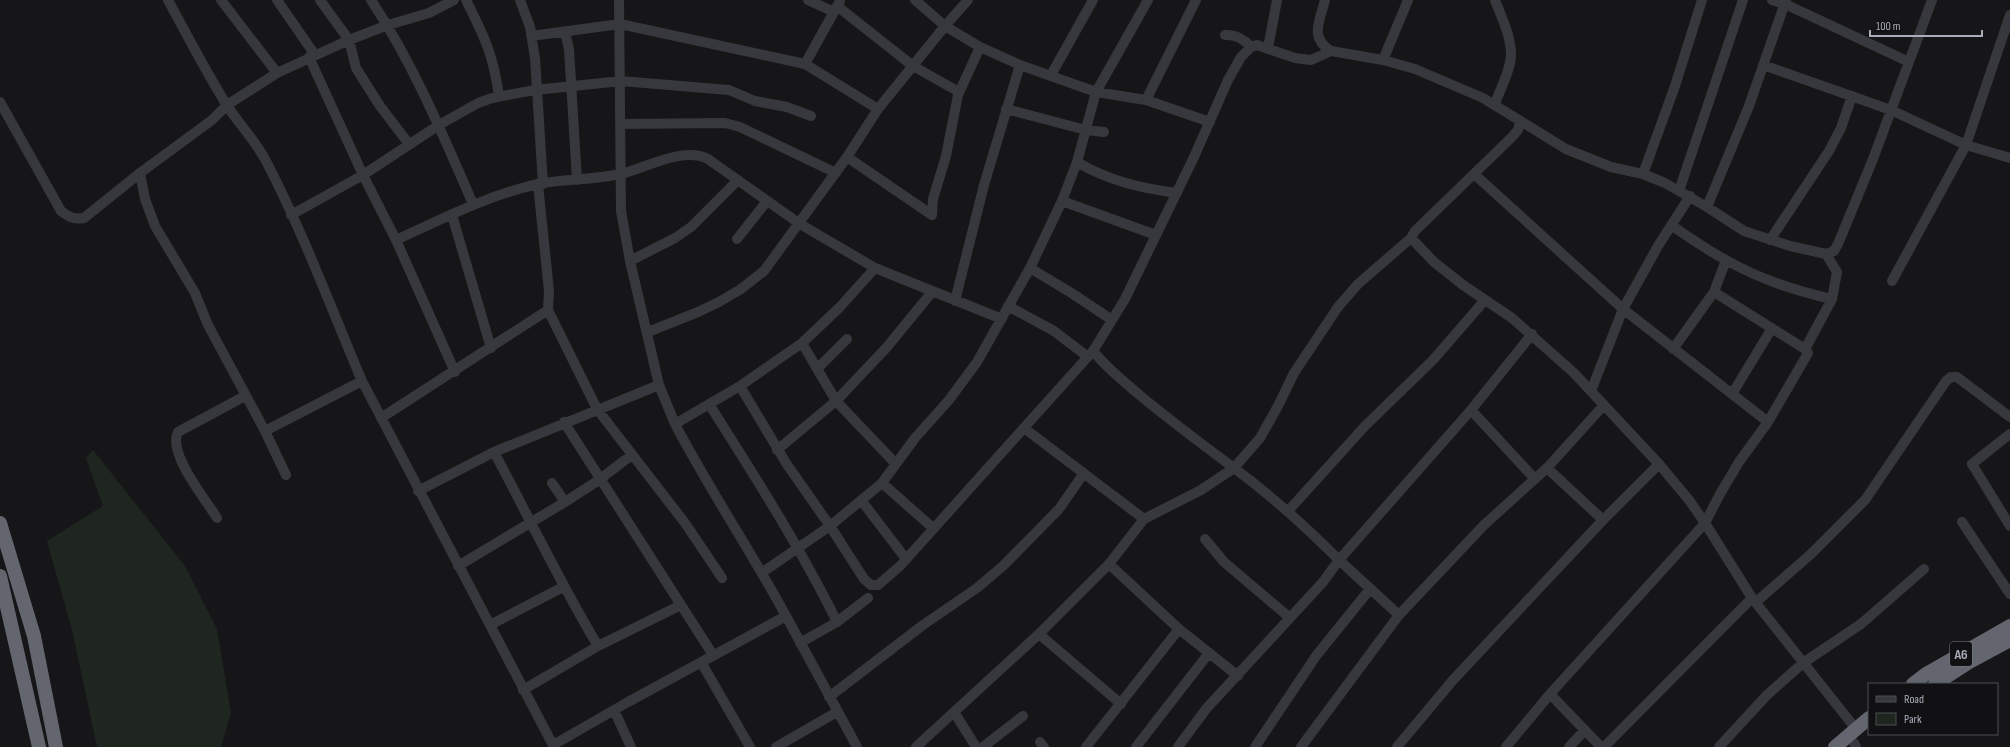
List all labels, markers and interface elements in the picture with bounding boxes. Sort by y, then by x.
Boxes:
scale bar [1870,12,1982,38]
text: 100 m [1876,19,1901,34]
road number: A6 [1950,642,1972,666]
legend [1868,683,1998,735]
text: Road [1904,692,1924,707]
text: Park [1904,712,1922,727]

